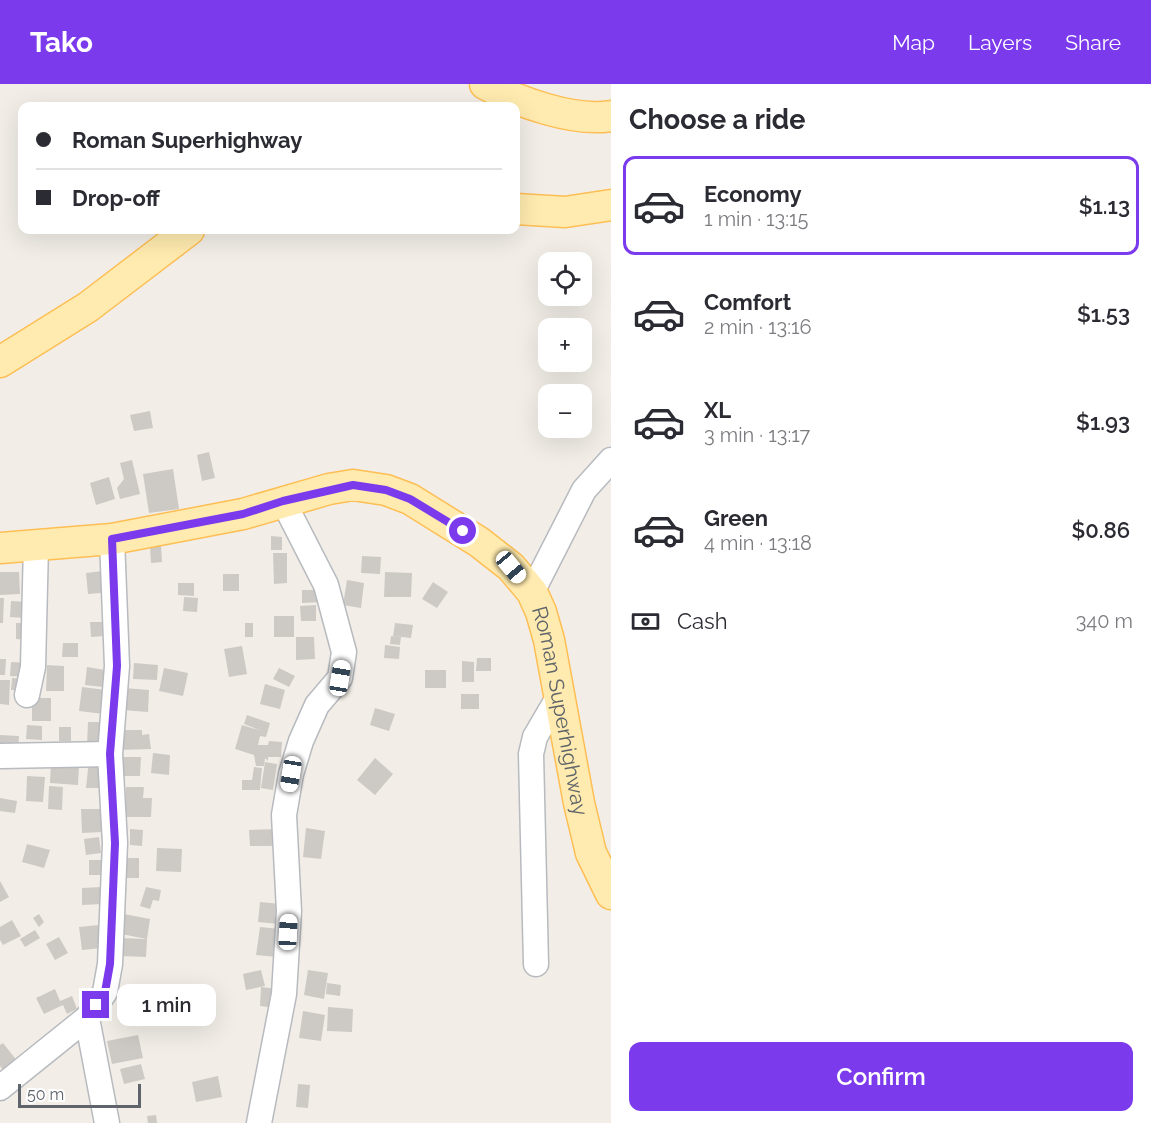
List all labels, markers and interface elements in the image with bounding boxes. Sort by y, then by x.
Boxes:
text: Tako [30,26,93,59]
text: Map [892,30,935,55]
text: Layers [968,30,1032,55]
text: Share [1065,30,1121,55]
text: Choose a ride [629,104,805,135]
text: Roman Superhighway [72,127,302,153]
icon: car [632,179,686,233]
text: Economy [704,181,802,207]
text: Drop-off [72,185,160,211]
text: $1.13 [1079,193,1130,219]
text: 1 min · 13:15 [704,207,809,231]
map controls [538,252,592,438]
button: locate [538,252,592,306]
icon: car [632,287,686,341]
text: Comfort [704,289,791,315]
text: $1.53 [1077,301,1130,327]
text: 2 min · 13:16 [704,315,812,339]
button: + [538,318,592,372]
button: − [538,384,592,438]
icon: car [632,395,686,449]
text: XL [704,397,731,423]
text: $1.93 [1076,409,1130,435]
text: 3 min · 13:17 [704,423,810,447]
icon: car [632,503,686,557]
text: Green [704,505,768,531]
route start [449,517,476,544]
text: $0.86 [1071,517,1130,543]
text: 4 min · 13:18 [704,531,812,555]
car [493,547,529,587]
street label: Roman Superhighway [527,603,594,818]
icon: cash [629,605,662,638]
text: Cash [677,608,728,634]
text: 340 m [1076,609,1133,633]
car [328,659,352,697]
car [279,755,303,793]
car [278,914,298,950]
callout: 1 min [117,984,216,1026]
route end [82,991,109,1018]
text: 1 min [142,993,191,1017]
button: Confirm [629,1042,1133,1111]
scale bar [18,1081,141,1108]
text: 50 m [27,1085,64,1104]

